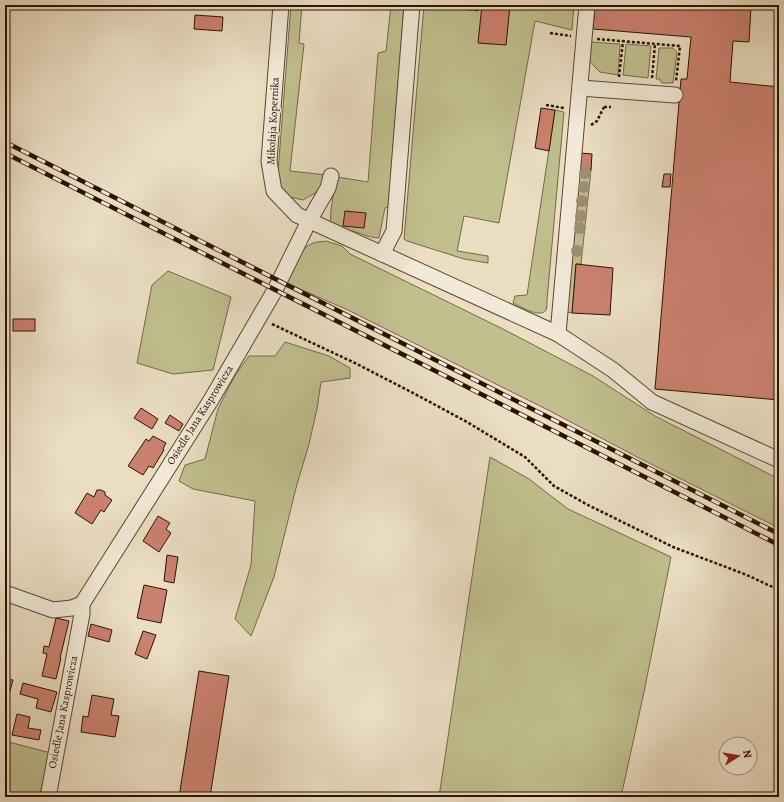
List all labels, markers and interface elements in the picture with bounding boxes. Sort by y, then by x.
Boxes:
street label: Mikołaja Kopernika [263,76,283,165]
street label: Osiedle Jana Kasprowicza [163,362,237,468]
street label: Osiedle Jana Kasprowicza [45,653,81,770]
north arrow [718,736,758,776]
text: N [739,749,755,760]

